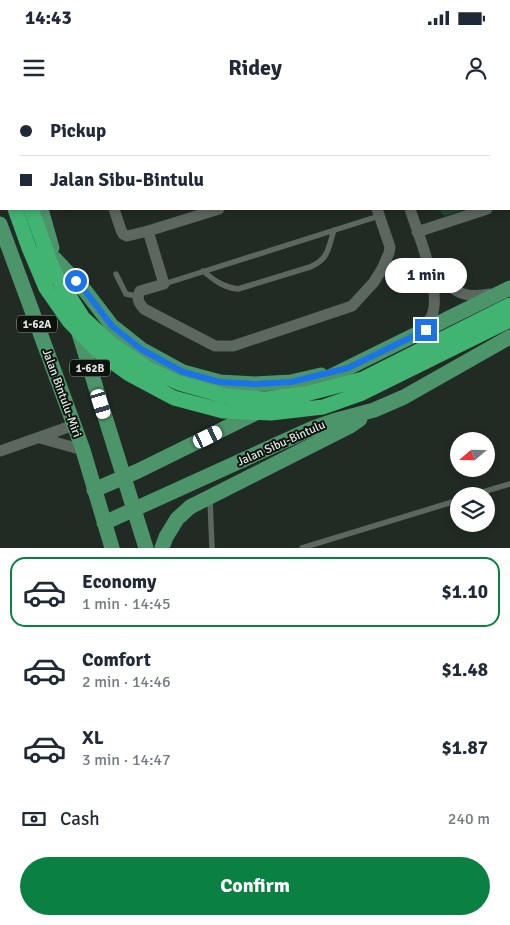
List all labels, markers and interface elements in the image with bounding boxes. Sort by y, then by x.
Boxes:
text: 14:43 [25,6,72,30]
icon: menu [20,54,48,82]
text: Ridey [228,54,282,81]
icon: person [462,54,490,82]
text: Pickup [50,119,106,143]
text: Jalan Sibu-Bintulu [50,168,204,192]
callout: 1 min [385,258,467,292]
text: 1 min [407,265,445,285]
route start [65,270,87,292]
road number: 1-62A [17,315,57,332]
route end [415,319,437,341]
street label: Jalan Bintulu-Miri [39,347,84,439]
road number: 1-62B [70,360,110,376]
car [89,387,112,421]
street label: Jalan Sibu-Bintulu [235,417,328,470]
car [191,424,224,450]
north arrow [450,432,495,478]
map controls [450,432,495,532]
button: layers [450,487,495,532]
icon: car [22,570,67,615]
text: Economy [82,570,156,594]
text: $1.10 [442,580,488,604]
text: 1 min · 14:45 [82,594,171,614]
icon: car [22,648,67,693]
text: Comfort [82,648,151,672]
text: $1.48 [442,658,488,682]
text: 2 min · 14:46 [82,672,171,692]
icon: car [22,726,67,771]
text: XL [82,726,104,750]
text: $1.87 [442,736,488,760]
text: 3 min · 14:47 [82,750,171,770]
icon: cash [20,805,48,833]
text: Cash [60,807,100,831]
text: 240 m [448,809,490,829]
button: Confirm [20,857,490,915]

